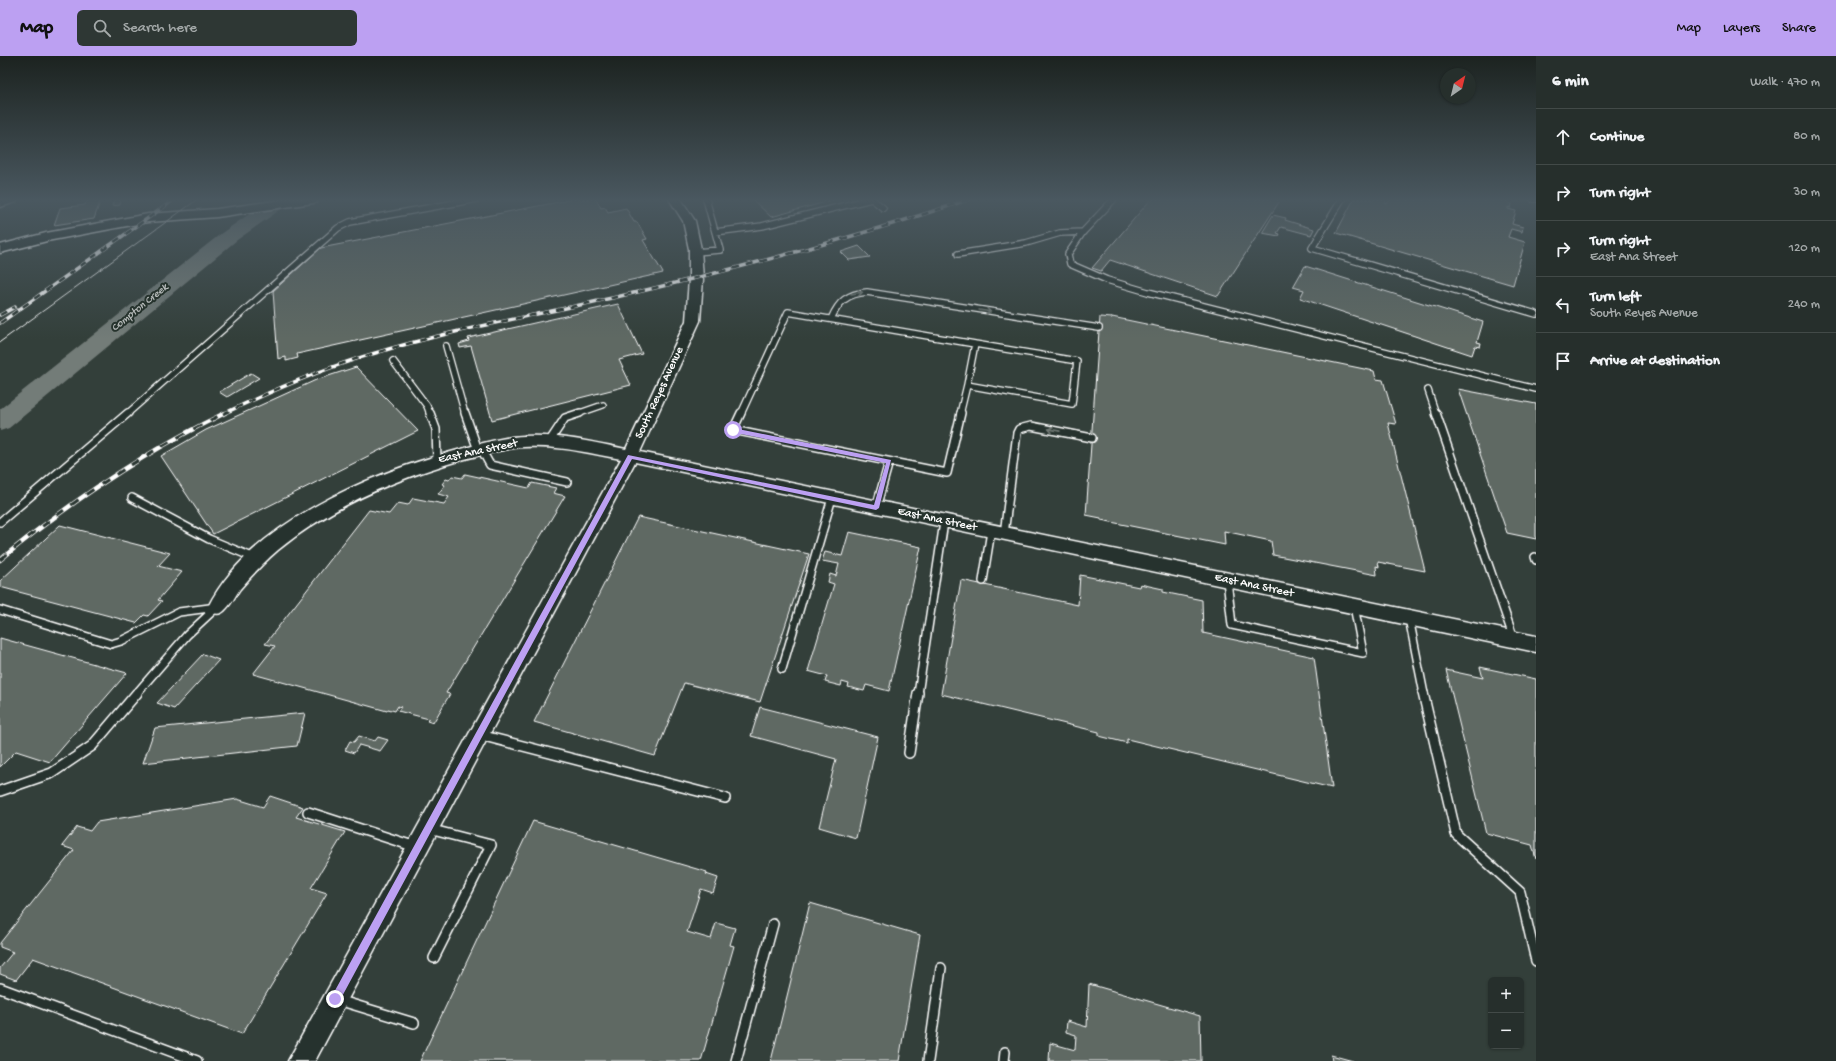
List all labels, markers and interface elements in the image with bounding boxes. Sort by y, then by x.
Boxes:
search box [77,10,357,46]
text: Map [20,17,53,40]
icon: search [91,17,113,39]
text: Search here [123,19,197,37]
text: Map [1677,20,1701,37]
text: Layers [1723,20,1760,37]
text: Share [1782,20,1816,37]
north arrow [1440,68,1476,104]
text: 6 min [1552,72,1588,92]
text: Walk · 470 m [1750,75,1820,90]
icon: ahead [1552,126,1574,148]
text: Continue [1590,128,1644,146]
text: 80 m [1793,129,1820,144]
icon: right [1552,182,1574,204]
text: Turn right [1590,184,1650,202]
text: 30 m [1794,185,1820,200]
text: Turn right [1590,232,1650,250]
icon: right [1552,238,1574,260]
text: 120 m [1789,241,1820,256]
text: East Ana Street [1590,250,1677,265]
water label: Compton Creek [109,281,171,334]
text: Turn left [1590,288,1641,306]
one-way arrow [850,289,863,297]
icon: left [1552,294,1574,316]
text: 240 m [1788,297,1820,312]
text: South Reyes Avenue [1590,306,1698,321]
one-way arrow [978,307,991,315]
street label: South Reyes Avenue [633,344,688,441]
icon: arrive [1552,350,1574,372]
text: Arrive at destination [1590,352,1720,370]
route start [724,421,742,439]
one-way arrow [1047,426,1060,434]
street label: East Ana Street [437,437,520,467]
street label: East Ana Street [896,505,979,535]
street label: East Ana Street [1213,571,1296,601]
map controls [1488,977,1524,1049]
button: + [1488,977,1524,1013]
route end [326,990,344,1008]
button: − [1488,1013,1524,1049]

